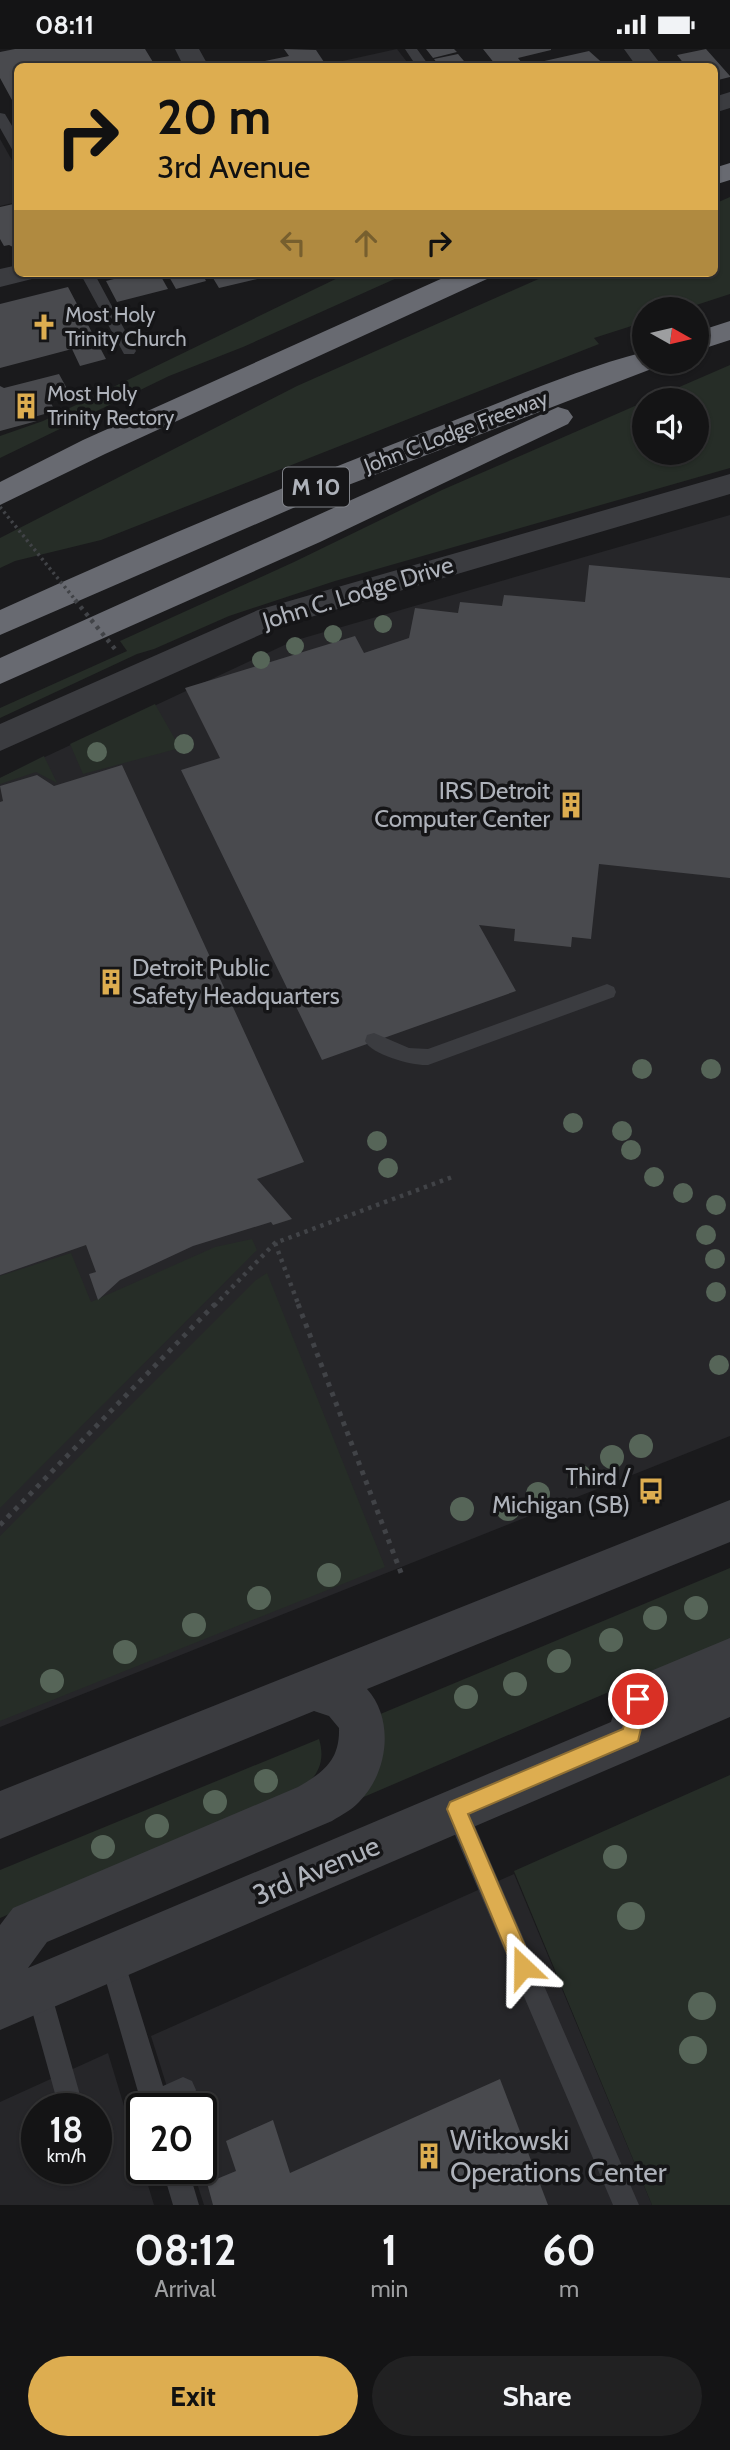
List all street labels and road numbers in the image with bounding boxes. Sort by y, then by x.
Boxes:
street label: John C Lodge Freeway [359,385,552,478]
road number: M 10 [283,467,349,507]
street label: John C. Lodge Drive [258,550,457,636]
street label: 3rd Avenue [248,1828,384,1912]

